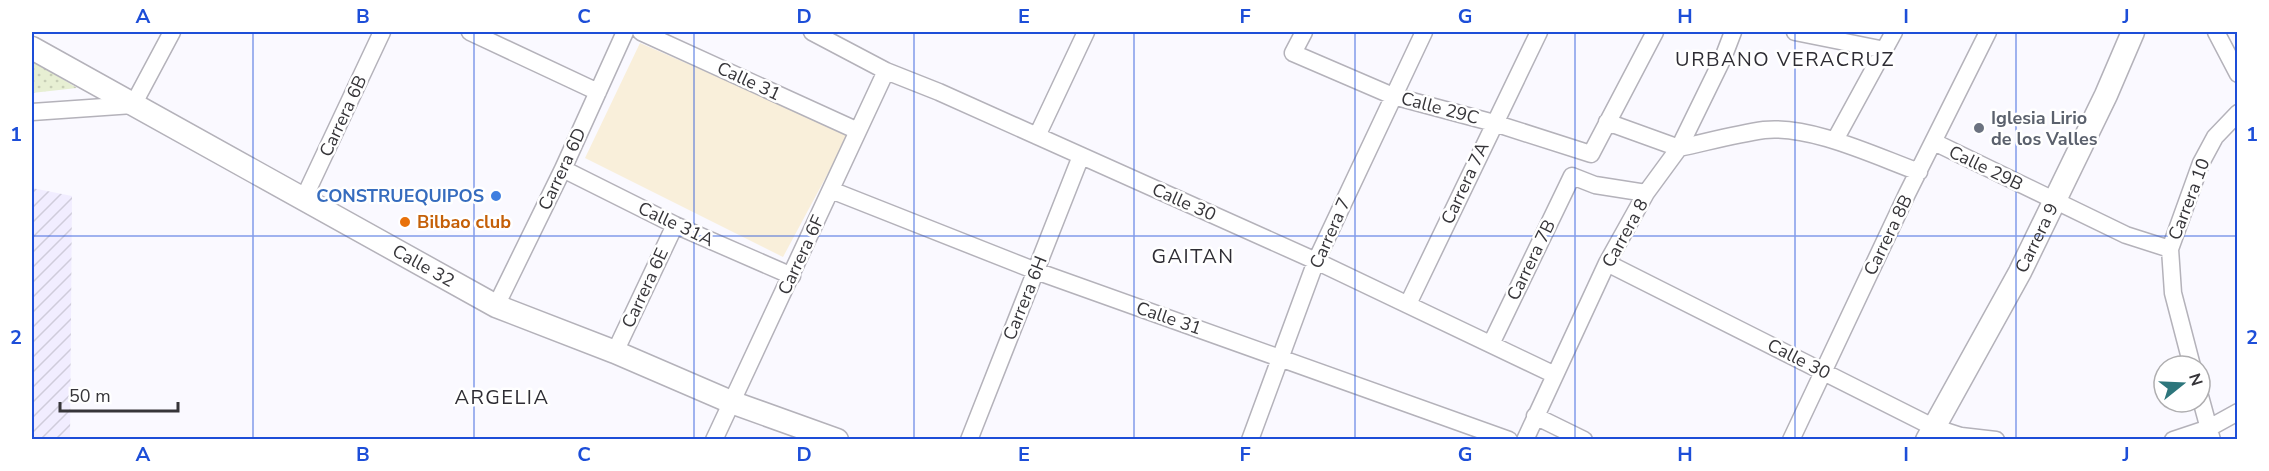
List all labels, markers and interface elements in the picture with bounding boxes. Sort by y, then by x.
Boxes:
text: A [136,3,151,30]
text: B [356,3,370,30]
text: C [577,3,591,30]
text: D [796,3,812,30]
text: E [1018,3,1030,30]
text: F [1239,3,1251,30]
text: G [1458,3,1472,30]
text: H [1677,3,1693,30]
text: I [1903,3,1909,30]
text: J [2121,3,2130,30]
district label: URBANO VERACRUZ [1675,46,1895,73]
street label: Calle 31 [713,56,785,106]
street label: Carrera 6B [314,71,372,161]
street label: Calle 29C [1398,86,1482,130]
place label: Iglesia Lirio de los Valles [1991,106,2098,151]
text: 1 [10,121,22,148]
marker: Iglesia Lirio de los Valles [1972,121,1986,135]
text: 1 [2246,121,2258,148]
street label: Carrera 6D [532,124,592,214]
street label: Carrera 7A [1435,138,1495,228]
street label: Calle 29B [1945,140,2027,196]
street label: Carrera 10 [2162,155,2216,243]
street label: Calle 30 [1148,177,1220,227]
place label: CONSTRUEQUIPOS [316,184,484,208]
marker: CONSTRUEQUIPOS [489,189,503,203]
street label: Carrera 8B [1858,191,1918,279]
street label: Carrera 7 [1304,194,1356,272]
street label: Carrera 8 [1596,194,1654,272]
street label: Calle 31A [634,196,718,252]
street label: Carrera 9 [2009,199,2064,277]
place label: Bilbao club [417,210,511,234]
street label: Carrera 6F [772,211,830,299]
marker: Bilbao club [398,215,412,229]
street label: Carrera 7B [1501,216,1561,304]
street label: Calle 32 [388,239,459,293]
district label: GAITAN [1151,243,1235,270]
street label: Carrera 6E [616,244,674,332]
street label: Carrera 6H [997,252,1053,344]
street label: Calle 31 [1133,296,1205,340]
text: 2 [10,324,22,351]
text: 2 [2246,324,2258,351]
street label: Calle 30 [1763,333,1835,385]
north arrow [2152,354,2212,414]
text: N [2183,371,2208,389]
scale bar [60,375,178,413]
text: 50 m [69,384,111,408]
district label: ARGELIA [454,384,550,411]
text: A [136,441,151,468]
text: B [356,441,370,468]
text: C [577,441,591,468]
text: D [796,441,812,468]
text: E [1018,441,1030,468]
text: F [1239,441,1251,468]
text: G [1458,441,1472,468]
text: H [1677,441,1693,468]
text: I [1903,441,1909,468]
text: J [2121,441,2130,468]

